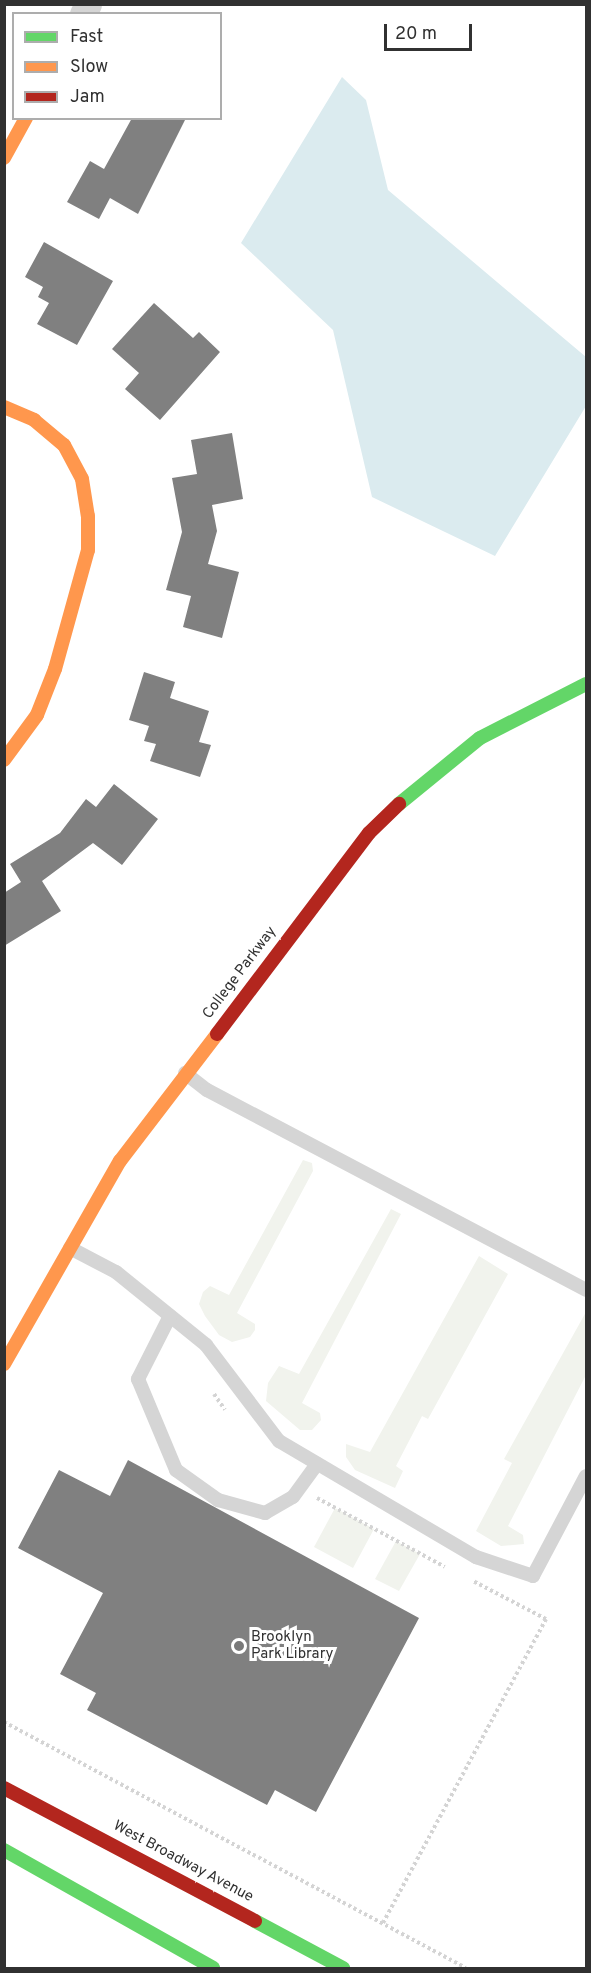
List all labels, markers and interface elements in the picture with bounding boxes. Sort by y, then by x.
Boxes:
legend [12,12,222,120]
scale bar [387,12,476,50]
text: 20 m [395,23,437,46]
text: Fast [70,26,103,49]
text: Slow [70,56,108,79]
text: Jam [70,86,105,109]
street label: College Parkway [199,923,281,1023]
place label: Brooklyn Park Library [251,1628,334,1663]
marker: Brooklyn Park Library [232,1639,246,1653]
street label: West Broadway Avenue [110,1817,256,1907]

